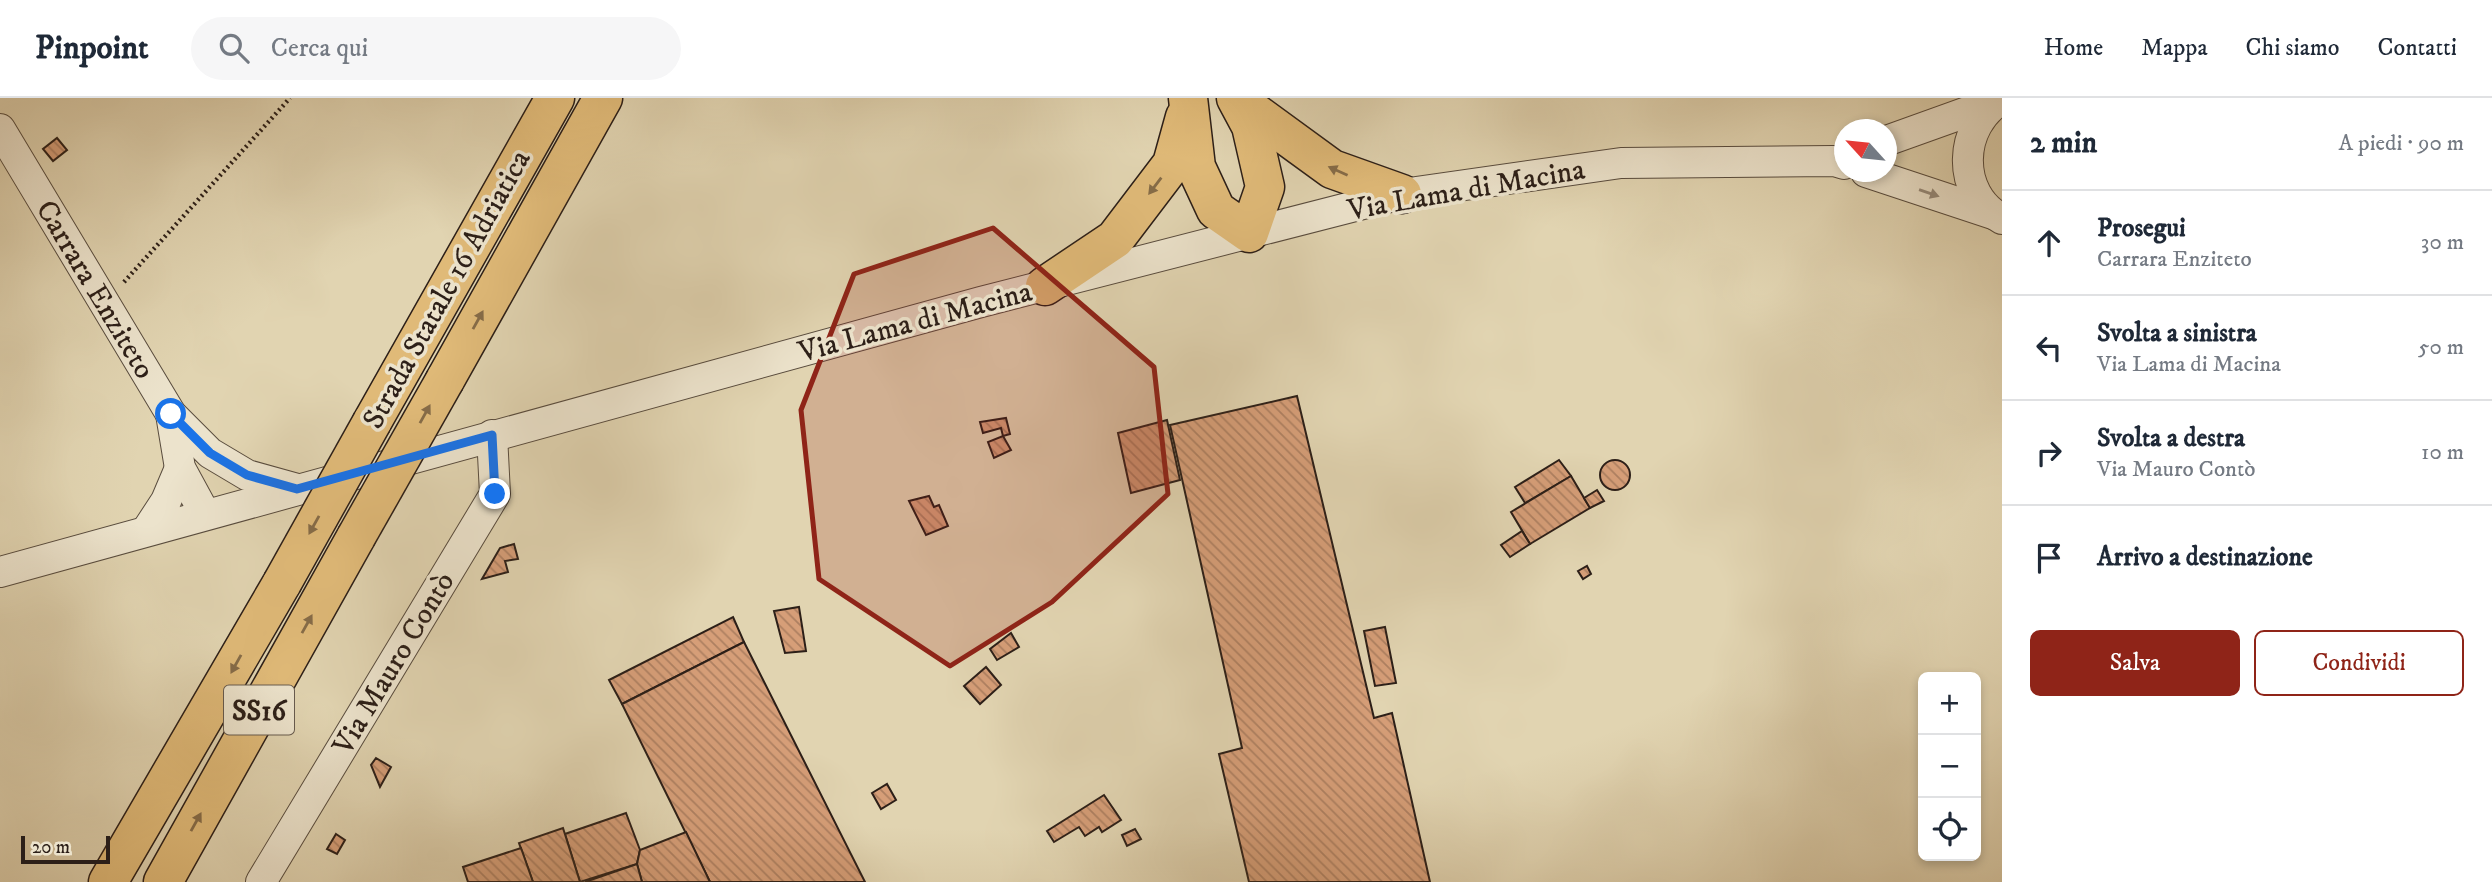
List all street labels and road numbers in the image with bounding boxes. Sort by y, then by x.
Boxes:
street label: Strada Statale 16 Adriatica [355,144,540,436]
street label: Via Lama di Macina [1344,151,1588,230]
street label: Carrara Enziteto [27,194,163,386]
street label: Via Lama di Macina [794,273,1036,372]
street label: Via Mauro Contò [325,566,463,763]
road number: SS16 [224,686,294,734]

